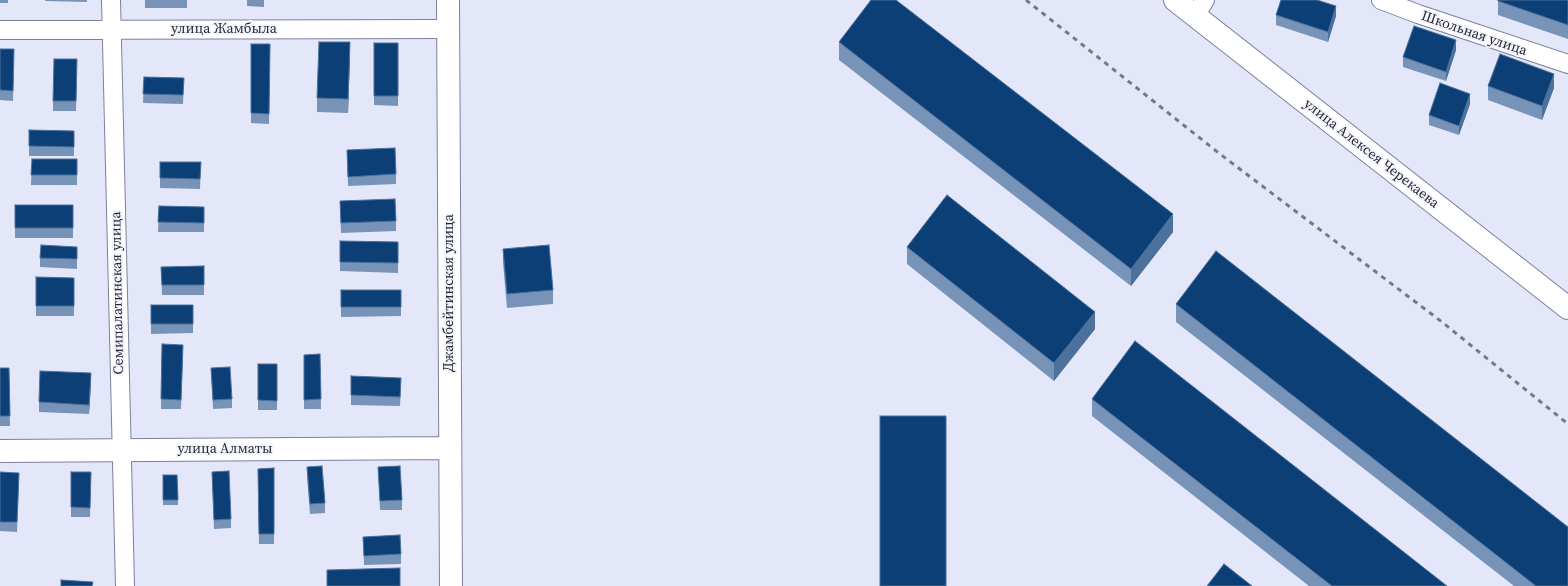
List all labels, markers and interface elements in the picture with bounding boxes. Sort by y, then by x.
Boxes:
street label: Школьная улица [1419,8,1529,60]
street label: улица Жамбыла [171,21,277,37]
street label: улица Алексея Черекаева [1300,96,1442,212]
street label: Семипалатинская улица [108,211,128,375]
street label: Джамбейтинская улица [441,214,457,372]
street label: улица Алматы [177,441,273,457]

